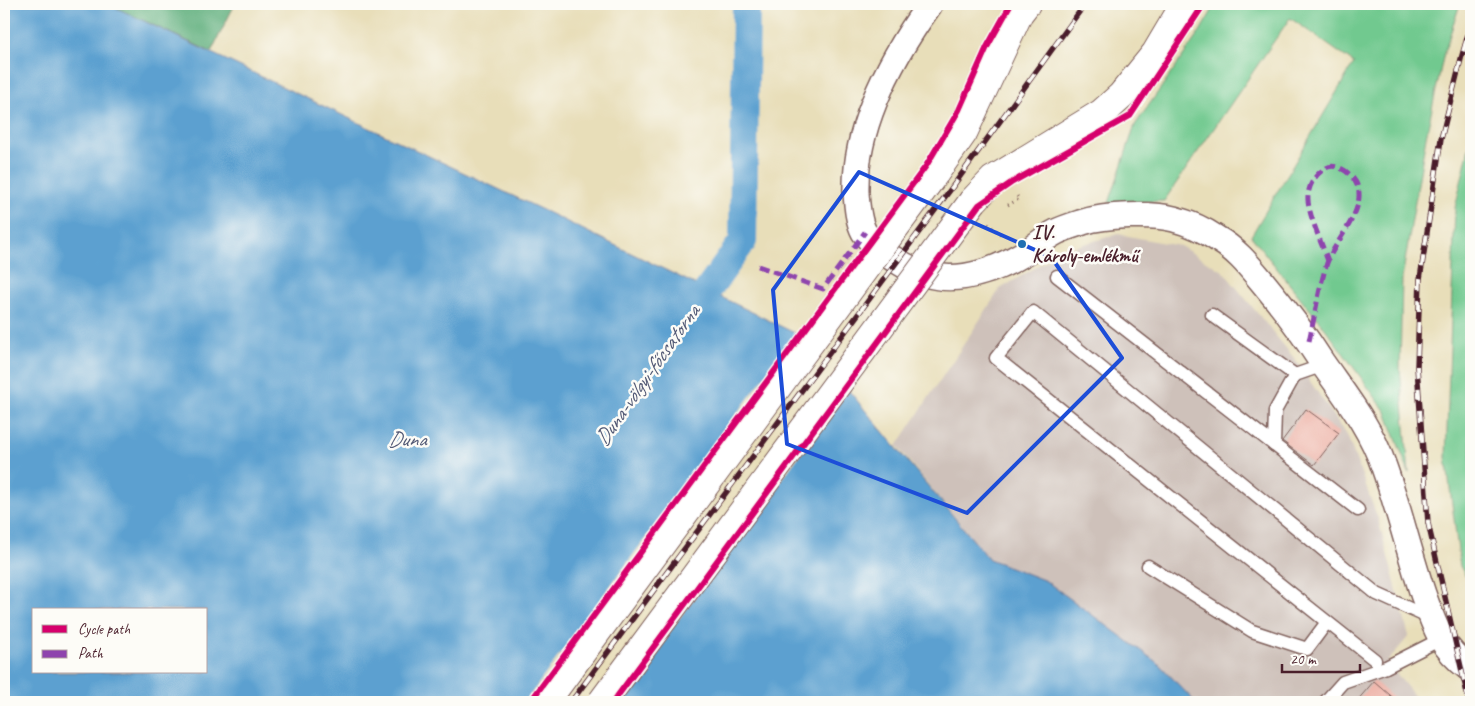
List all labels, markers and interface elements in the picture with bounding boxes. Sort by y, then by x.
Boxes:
place label: IV. Károly-emlékmű [1032,220,1141,268]
marker: IV. Károly-emlékmű [1016,238,1028,250]
water label: Duna-völgyi-főcsatorna [589,298,706,450]
water label: Duna [388,426,428,452]
legend [32,608,208,674]
text: Cycle path [78,620,130,639]
scale bar [1282,641,1360,673]
text: Path [78,644,104,663]
text: 20 m [1290,650,1317,669]

